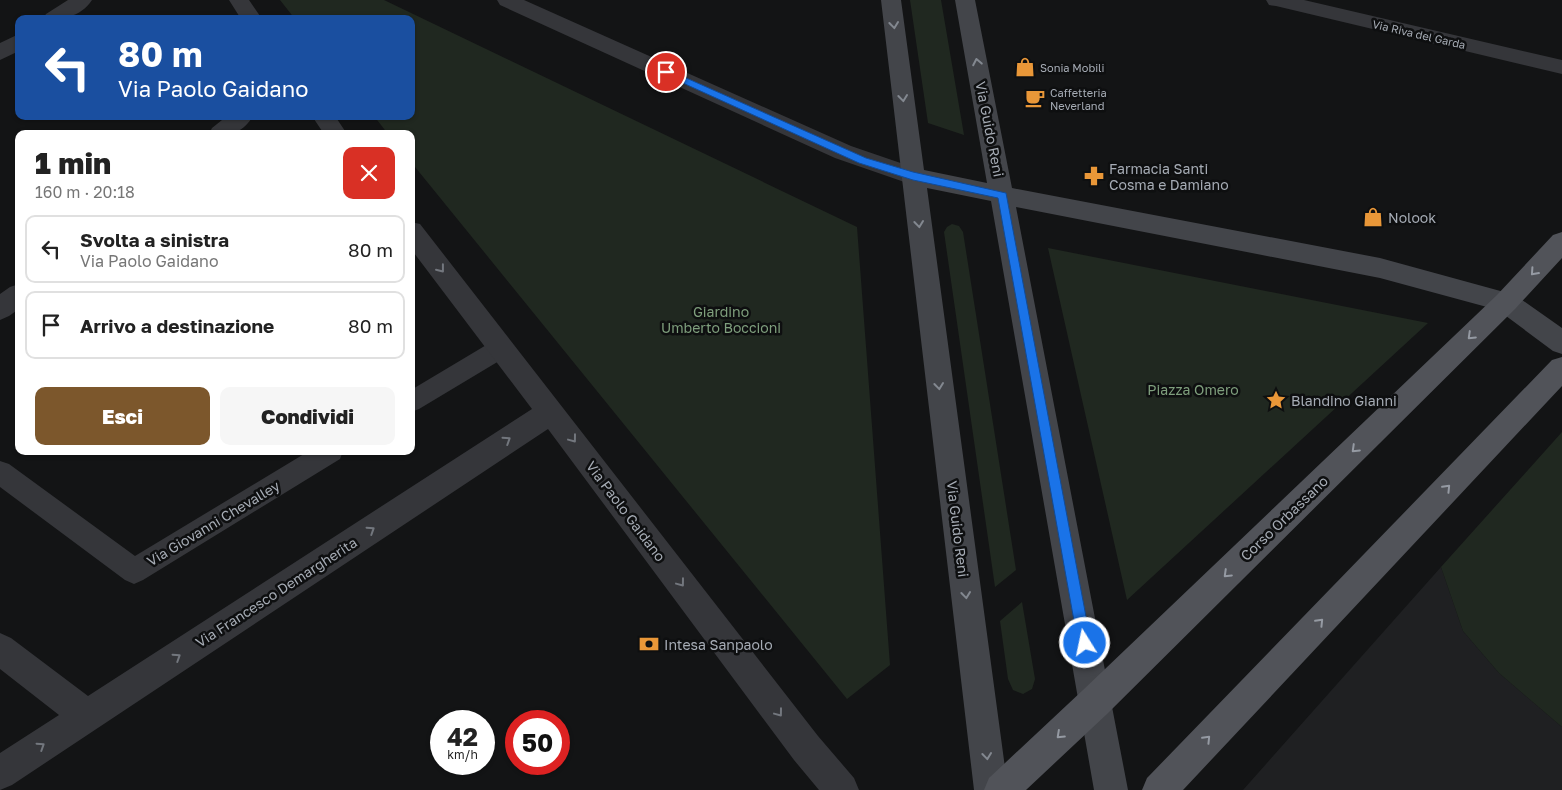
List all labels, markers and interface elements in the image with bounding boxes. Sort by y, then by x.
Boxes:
street label: Via Riva del Garda [1371,17,1467,51]
one-way arrow [888,21,899,29]
text: 80 m [118,33,203,75]
icon: left [35,35,100,100]
pin [645,51,687,93]
shop icon: Sonia Mobili [1014,56,1036,78]
icon: arrive [652,58,680,86]
one-way arrow [972,58,983,66]
place label: Sonia Mobili [1040,61,1105,74]
text: Via Paolo Gaidano [118,75,308,102]
street label: Via Guido Reni [972,80,1008,178]
place label: Caffetteria Neverland [1050,86,1107,112]
cafe icon: Caffetteria Neverland [1024,87,1046,109]
one-way arrow [897,95,908,103]
text: 1 min [35,145,111,181]
button: close [343,147,395,199]
place label: Farmacia Santi Cosma e Damiano [1109,160,1229,193]
pharmacy icon: Farmacia Santi Cosma e Damiano [1083,165,1105,187]
text: 160 m · 20:18 [35,182,135,202]
shop icon: Nolook [1362,206,1384,228]
place label: Nolook [1388,209,1436,226]
one-way arrow [913,221,924,229]
text: Svolta a sinistra [80,228,229,251]
icon: left [37,235,65,263]
text: 80 m [348,238,393,261]
text: Via Paolo Gaidano [80,251,219,271]
one-way arrow [435,263,444,273]
one-way arrow [1531,266,1540,275]
park label: Giardino Umberto Boccioni [661,303,781,336]
icon: arrive [37,311,65,339]
text: Arrivo a destinazione [80,314,274,337]
text: 80 m [348,314,393,337]
one-way arrow [1468,330,1477,339]
park label: Piazza Omero [1147,381,1239,398]
one-way arrow [933,382,944,390]
button: Esci [35,387,210,445]
button: Condividi [220,387,395,445]
place icon: Blandino Gianni [1265,389,1287,411]
place label: Blandino Gianni [1291,392,1397,409]
one-way arrow [567,433,575,442]
one-way arrow [502,437,511,447]
one-way arrow [1351,443,1360,452]
street label: Via Paolo Gaidano [583,457,669,565]
street label: Corso Orbassano [1237,472,1331,564]
street label: Via Giovanni Chevalley [144,477,283,569]
street label: Via Guido Reni [944,480,972,578]
one-way arrow [1441,485,1450,494]
one-way arrow [366,527,375,536]
street label: Via Francesco Demargherita [192,533,360,651]
one-way arrow [1224,568,1233,577]
one-way arrow [675,577,684,587]
one-way arrow [960,592,971,600]
position arrow [1058,616,1110,668]
one-way arrow [1314,618,1323,627]
bank icon: Intesa Sanpaolo [638,633,660,655]
place label: Intesa Sanpaolo [664,636,773,653]
one-way arrow [172,654,181,664]
one-way arrow [773,707,782,717]
speed limit sign: 50 [505,710,570,775]
text: 42 [447,721,478,752]
one-way arrow [1056,729,1065,738]
one-way arrow [1201,736,1210,745]
one-way arrow [36,743,45,753]
text: km/h [447,747,478,762]
one-way arrow [981,753,992,761]

